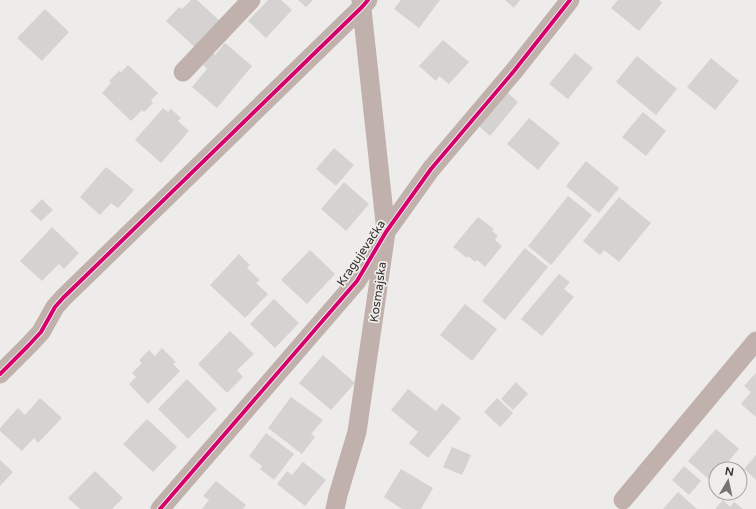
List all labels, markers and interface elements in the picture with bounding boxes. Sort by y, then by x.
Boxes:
street label: Kragujevačka [334,217,388,289]
street label: Kosmajska [367,261,389,323]
north arrow [708,461,748,501]
text: N [724,465,735,479]

